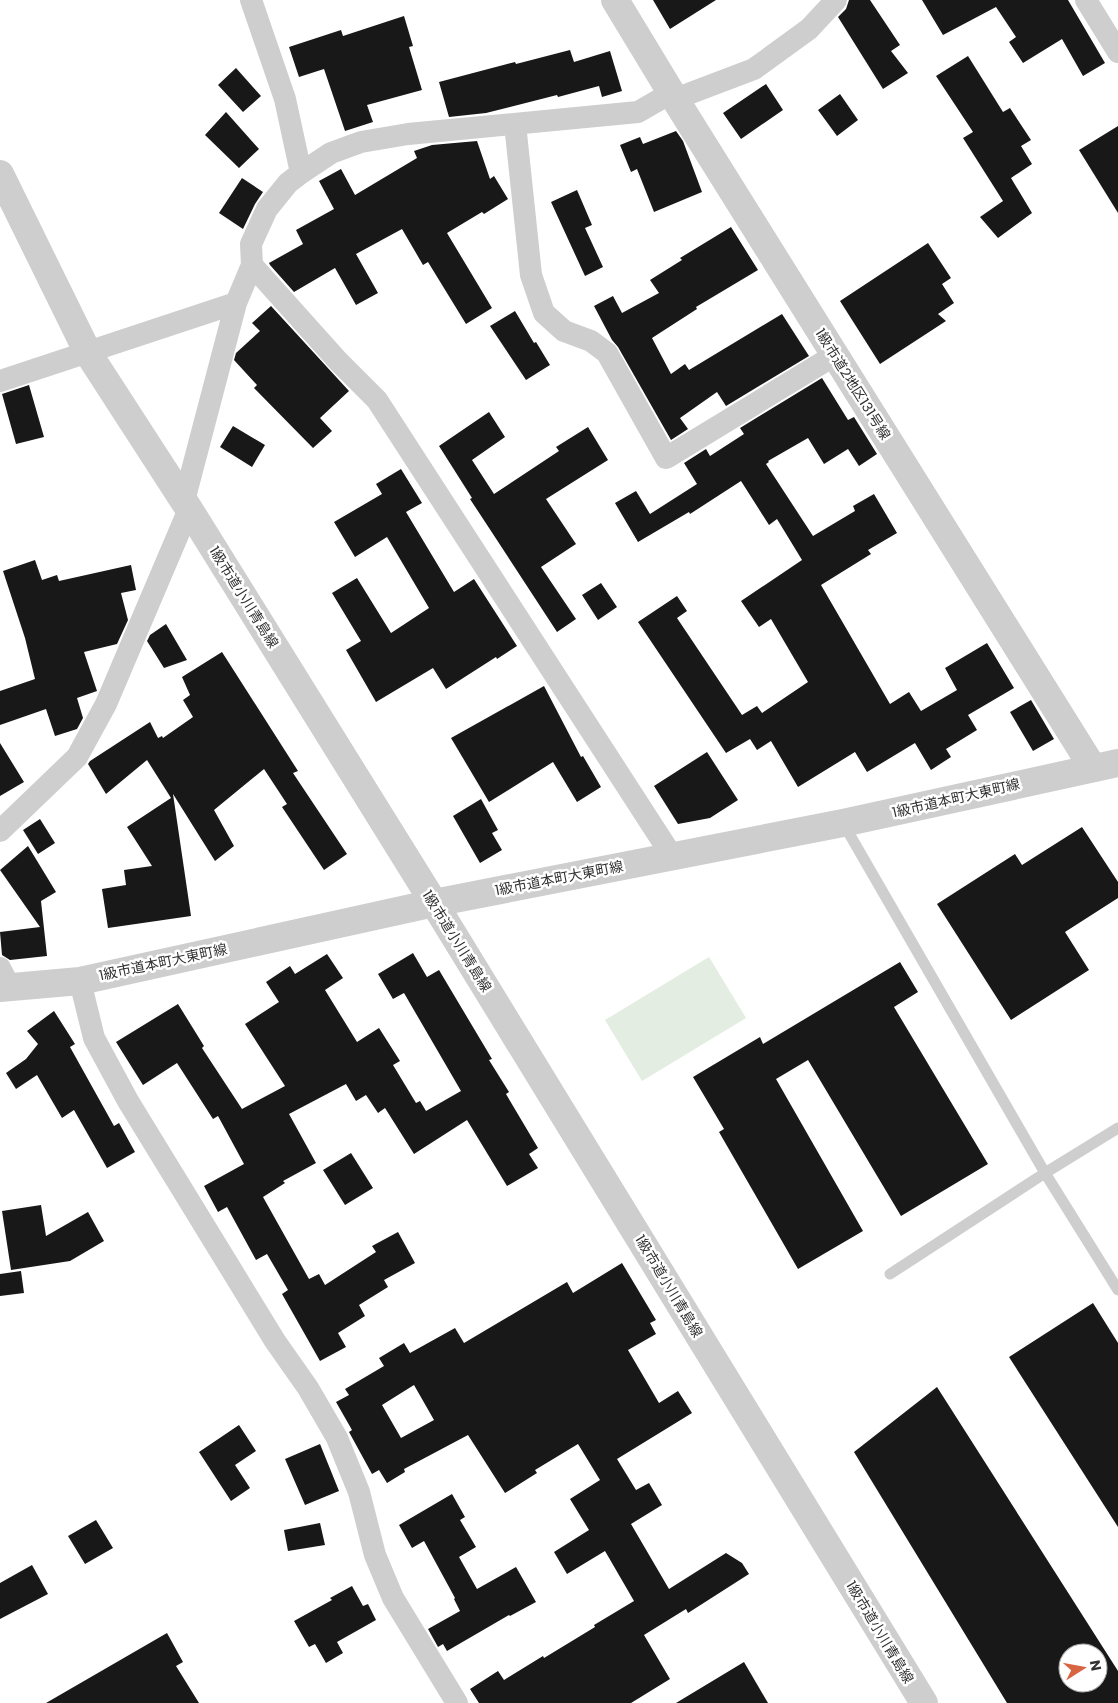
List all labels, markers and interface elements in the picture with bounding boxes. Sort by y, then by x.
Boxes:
street label: 1級市道2地区131号線 [811,325,895,443]
street label: 1級市道小川青島線 [205,542,283,652]
street label: 1級市道本町大東町線 [890,774,1022,822]
street label: 1級市道本町大東町線 [493,856,625,900]
street label: 1級市道小川青島線 [418,886,496,996]
street label: 1級市道本町大東町線 [97,939,229,985]
street label: 1級市道小川青島線 [630,1231,708,1341]
street label: 1級市道小川青島線 [841,1577,919,1687]
north arrow [1058,1643,1108,1693]
text: N [1085,1658,1107,1673]

